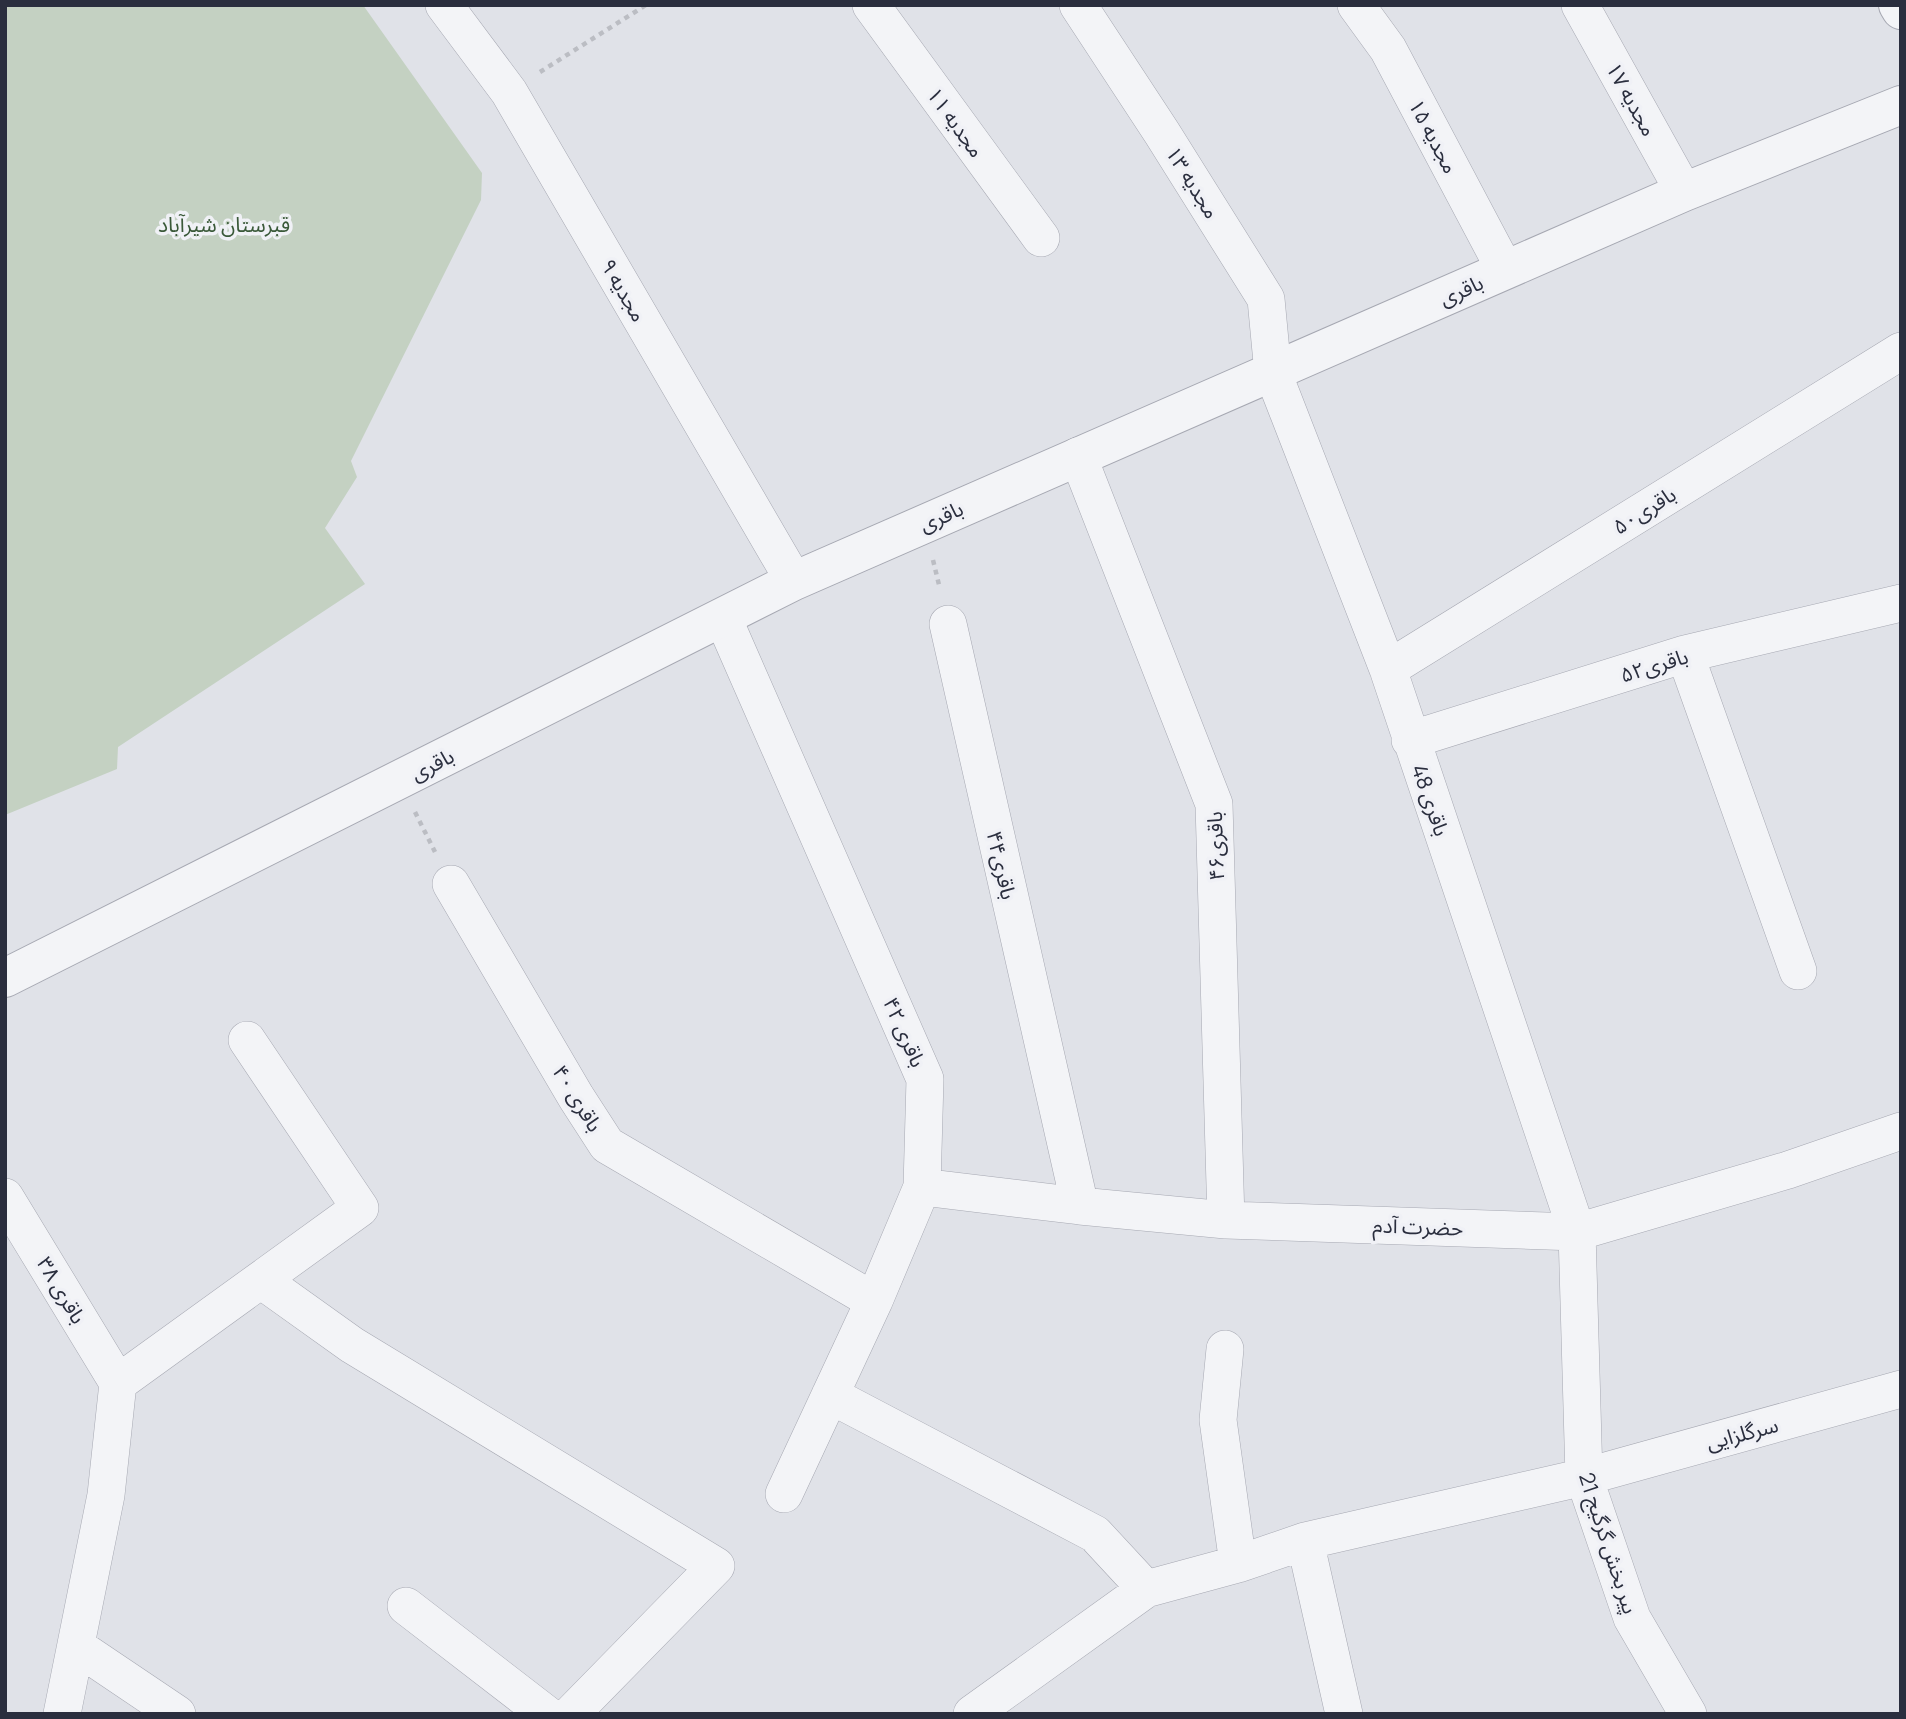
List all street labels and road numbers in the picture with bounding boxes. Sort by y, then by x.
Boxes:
street label: مجدیه ۱۷ [1600,57,1664,141]
street label: مجدیه ۱۱ [921,81,991,163]
street label: مجدیه ۱۵ [1403,94,1465,178]
street label: مجدیه ۱۳ [1160,141,1226,223]
street label: مجدیه ۹ [595,253,653,327]
street label: باقری [1435,268,1487,312]
street label: باقری۵۰ [1607,480,1681,540]
street label: باقری [915,494,967,538]
street label: باقری۵۲ [1617,641,1691,689]
street label: باقری [405,741,459,787]
street label: باقری 48 [1406,760,1456,840]
street label: باقری۴۶ [1200,811,1230,881]
street label: باقری۴۴ [981,828,1023,902]
street label: باقری ۴۲ [877,993,933,1071]
street label: باقری ۴۰ [547,1059,609,1137]
street label: حضرت آدم [1372,1210,1464,1245]
street label: باقری ۳۸ [31,1251,93,1329]
street label: سرگلزایی [1703,1410,1781,1456]
street label: پیر بخش گرگیج 21 [1571,1469,1645,1618]

